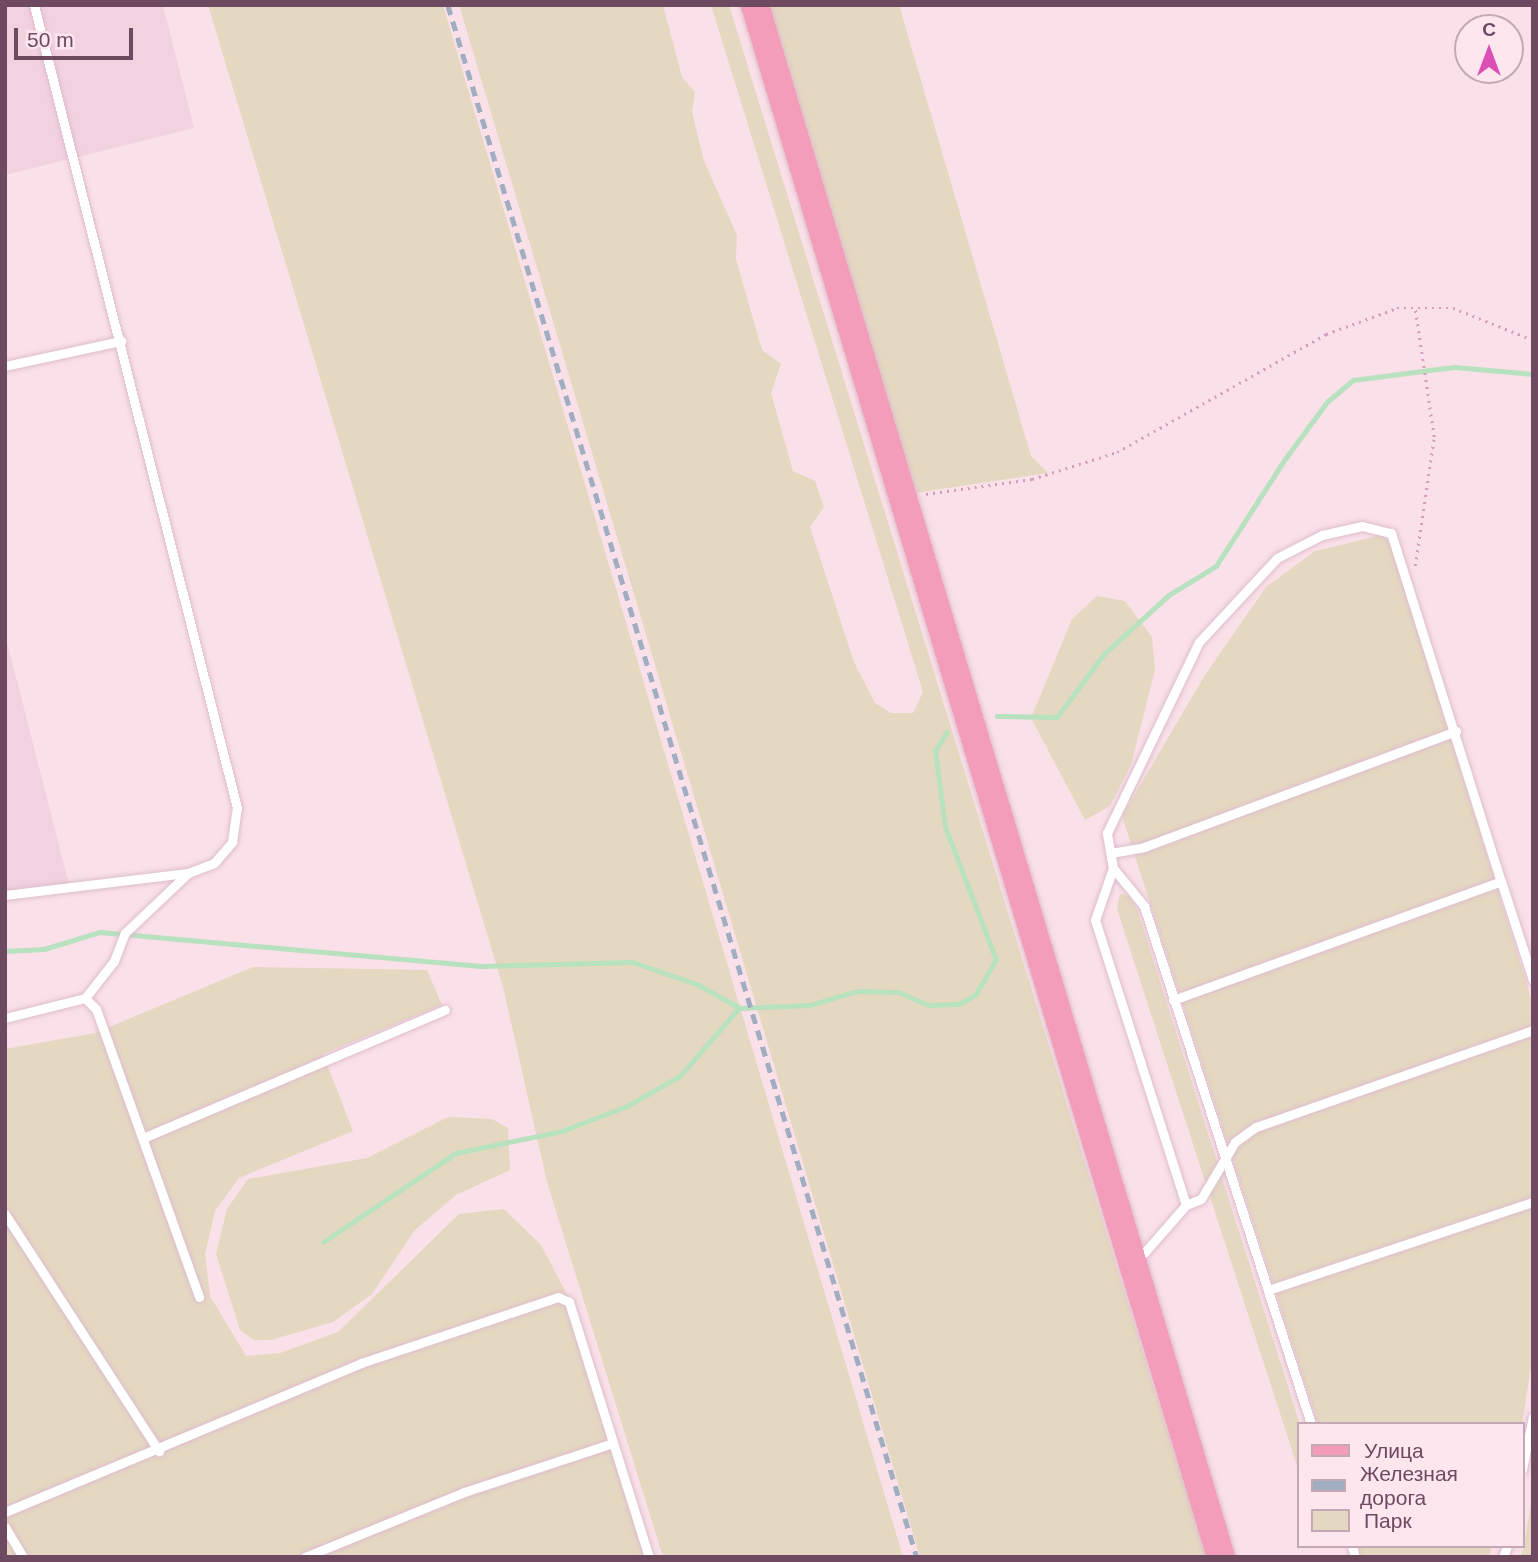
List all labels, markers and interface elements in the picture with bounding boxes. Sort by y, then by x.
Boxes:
scale bar [18,14,136,58]
north arrow [1454,14,1524,84]
text: С [1482,19,1496,40]
text: 50 m [27,28,74,51]
legend [1296,1422,1524,1548]
text: Улица [1364,1439,1424,1462]
text: Железная дорога [1360,1462,1458,1509]
text: Парк [1364,1509,1412,1532]

